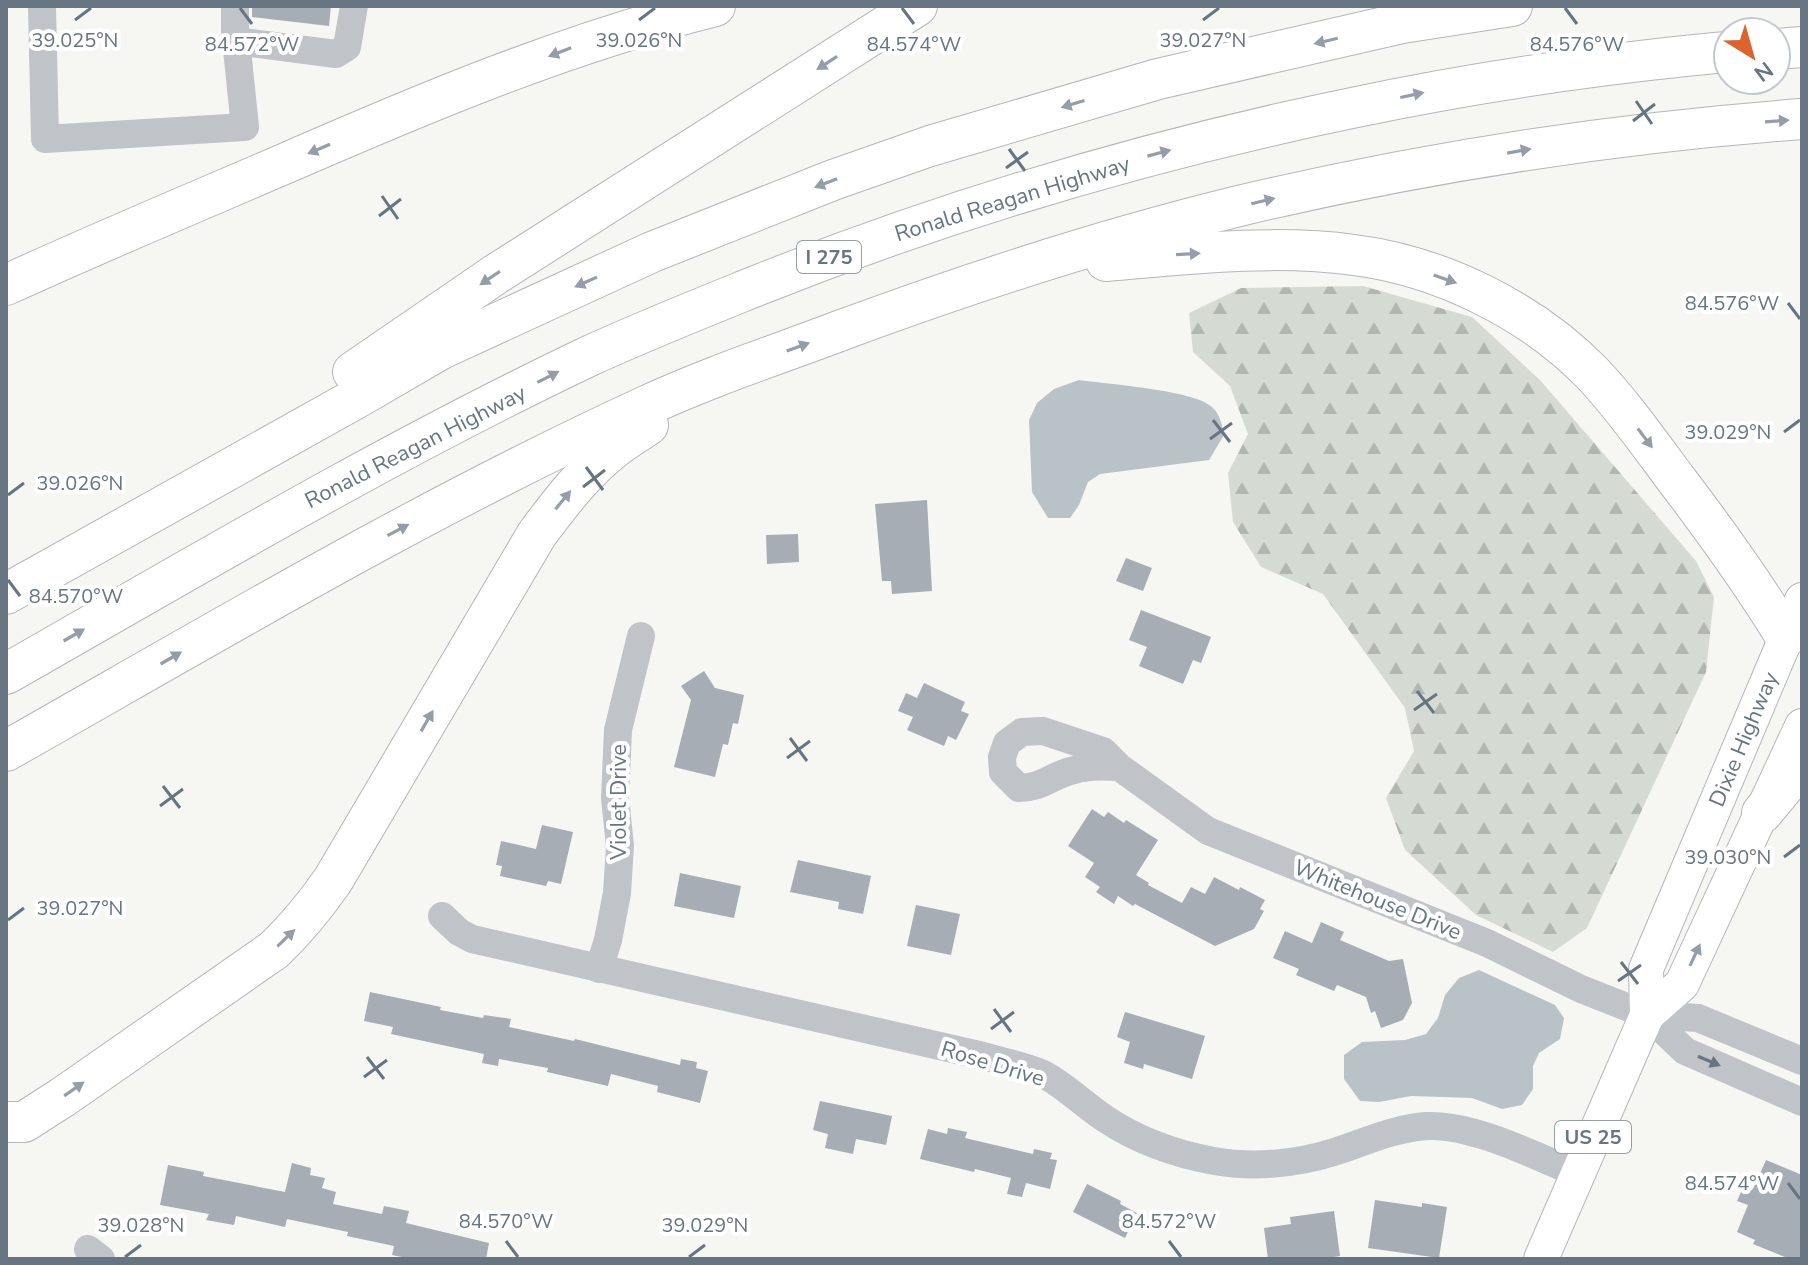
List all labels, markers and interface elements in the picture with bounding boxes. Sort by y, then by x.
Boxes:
north arrow [1712,16,1792,96]
text: 39.025°N [32,27,118,54]
text: 39.026°N [596,27,682,54]
text: 39.027°N [1160,27,1246,54]
text: 84.572°W [205,31,299,58]
text: 84.574°W [867,31,961,58]
text: 84.576°W [1530,31,1624,58]
one-way arrow [1313,35,1338,47]
one-way arrow [548,46,572,59]
text: N [1748,54,1779,88]
one-way arrow [817,55,838,70]
one-way arrow [1400,88,1425,101]
one-way arrow [1061,98,1085,111]
one-way arrow [1765,114,1790,127]
one-way arrow [307,142,331,156]
one-way arrow [1506,145,1531,157]
one-way arrow [1146,146,1171,158]
street label: Ronald Reagan Highway [891,149,1134,249]
one-way arrow [814,177,838,190]
one-way arrow [1251,194,1276,207]
road number: I 275 [797,241,861,273]
one-way arrow [1176,248,1201,261]
one-way arrow [480,271,501,286]
one-way arrow [1433,273,1457,285]
one-way arrow [574,275,597,289]
text: 84.576°W [1685,290,1779,317]
one-way arrow [786,340,810,353]
one-way arrow [536,370,559,384]
street label: Ronald Reagan Highway [300,378,532,516]
text: 39.029°N [1685,419,1771,446]
one-way arrow [1636,428,1652,448]
text: 39.026°N [37,470,123,497]
one-way arrow [554,490,571,510]
one-way arrow [387,524,409,538]
text: 84.570°W [29,583,123,610]
one-way arrow [63,628,85,642]
one-way arrow [160,651,183,665]
street label: Dixie Highway [1702,667,1786,811]
one-way arrow [420,710,434,732]
street label: Violet Drive [604,744,634,861]
text: 39.030°N [1685,844,1771,871]
street label: Whitehouse Drive [1289,853,1466,947]
text: 39.027°N [37,895,123,922]
one-way arrow [276,930,295,948]
one-way arrow [1688,944,1702,967]
street label: Rose Drive [937,1034,1048,1094]
one-way arrow [1697,1055,1720,1068]
one-way arrow [64,1082,85,1097]
road number: US 25 [1555,1121,1631,1153]
text: 84.574°W [1685,1170,1779,1197]
text: 84.570°W [459,1208,553,1235]
text: 84.572°W [1122,1208,1216,1235]
text: 39.028°N [98,1212,184,1239]
text: 39.029°N [662,1212,748,1239]

